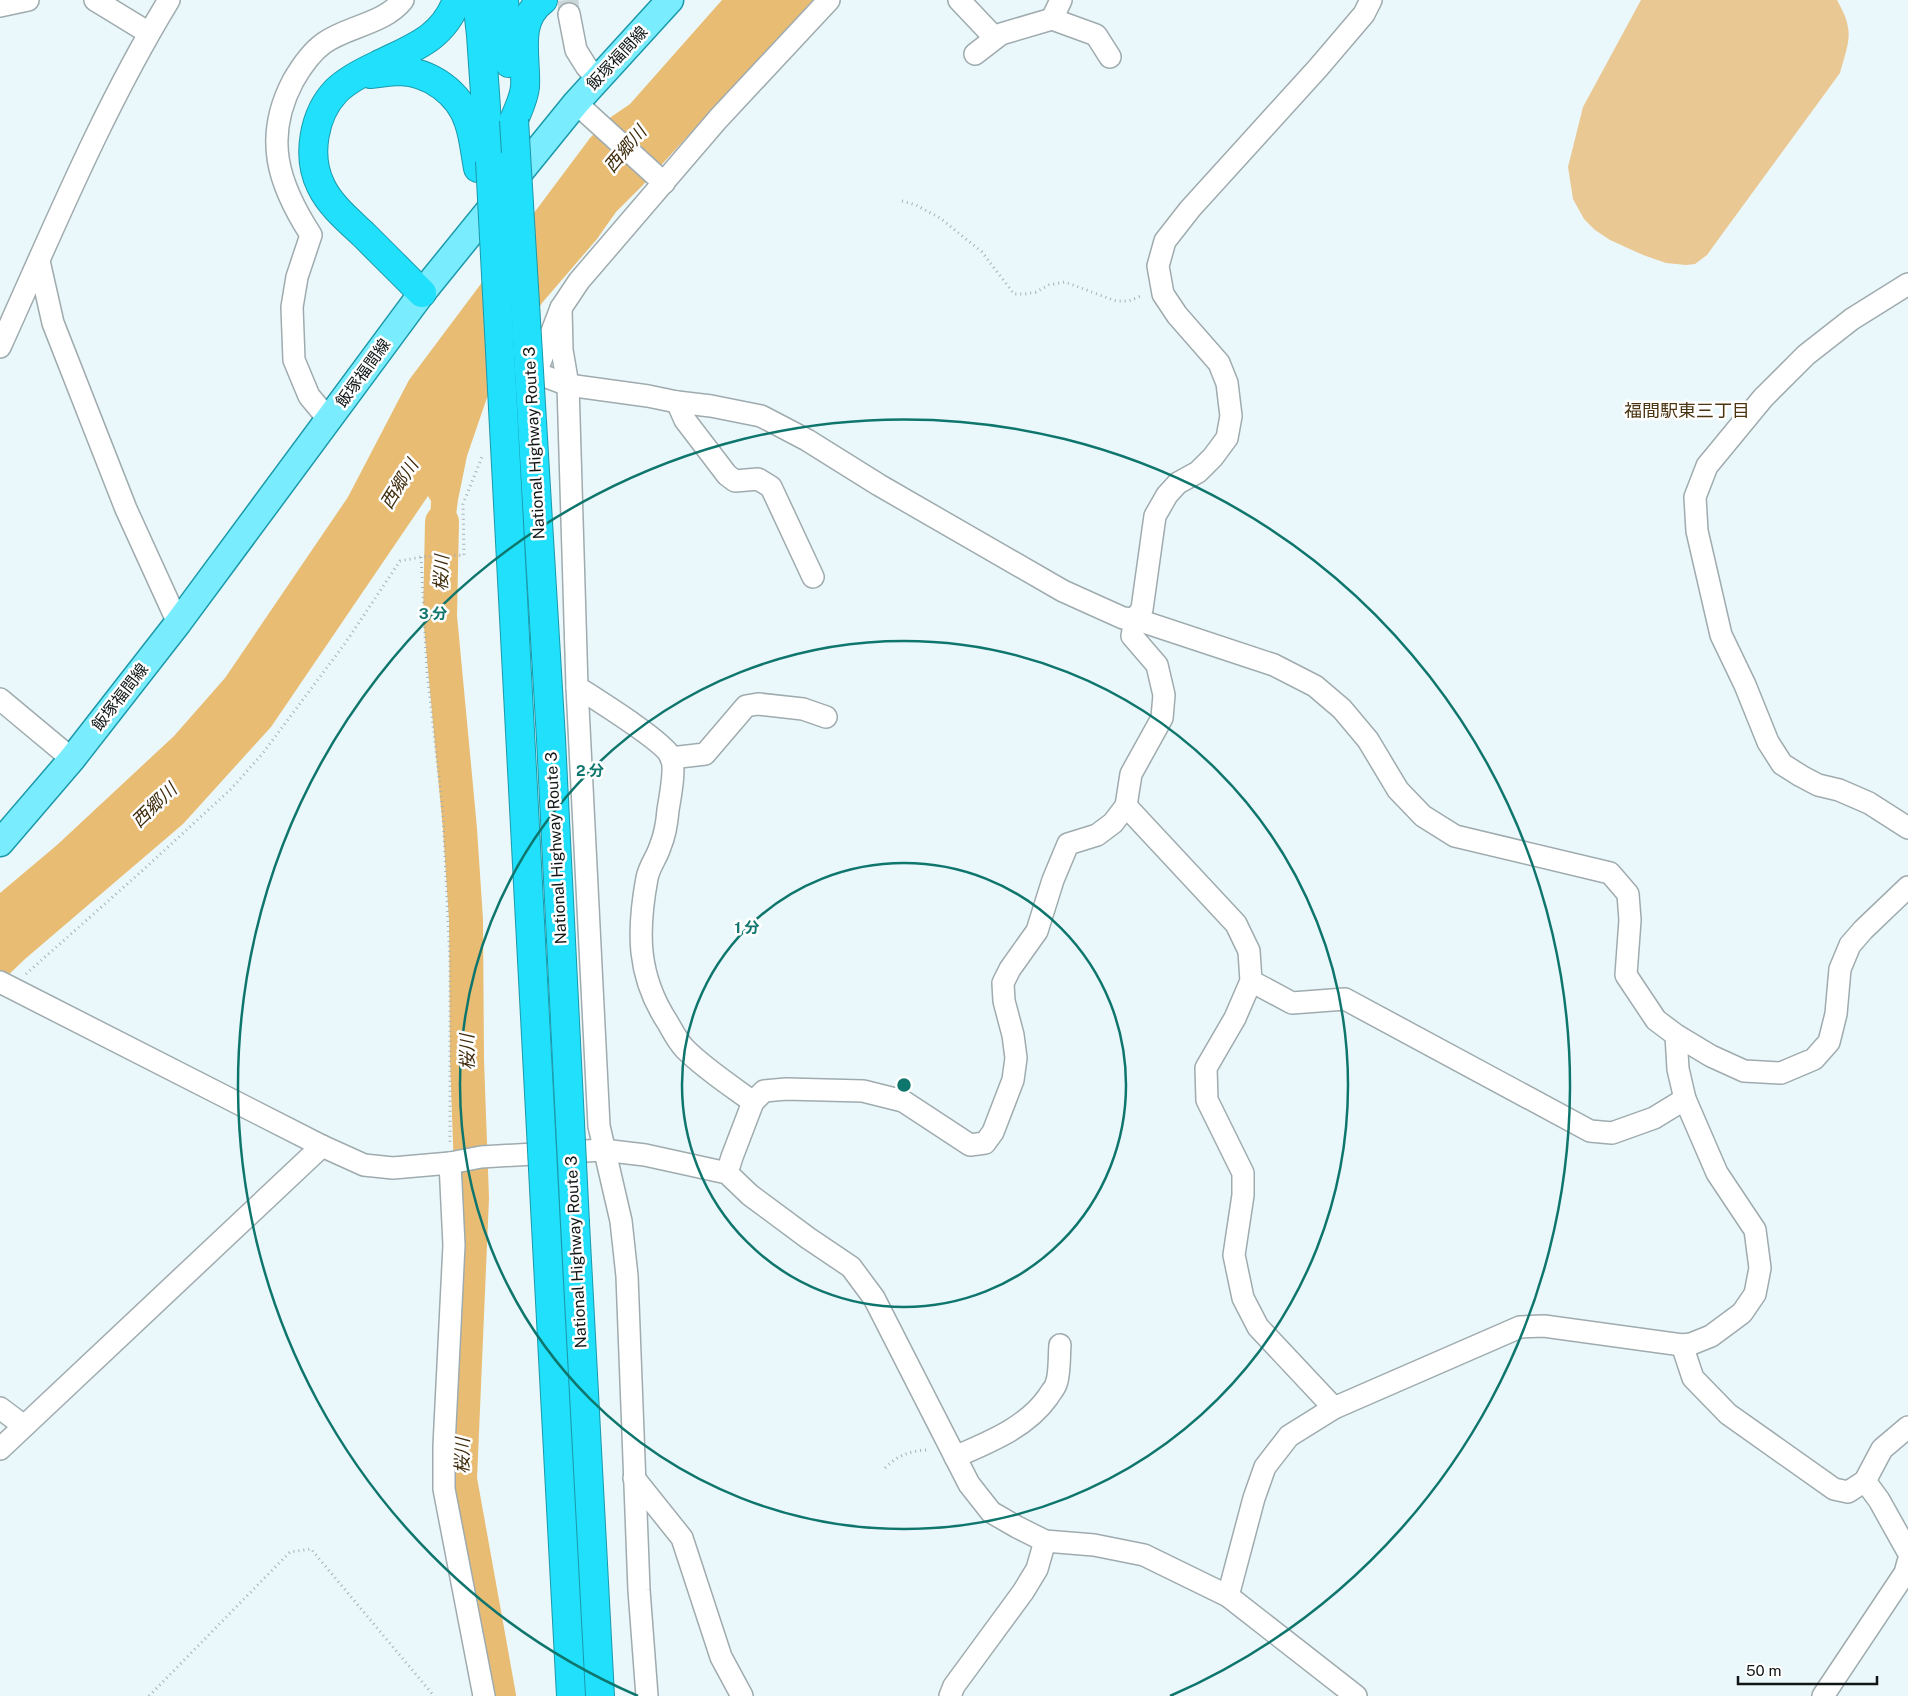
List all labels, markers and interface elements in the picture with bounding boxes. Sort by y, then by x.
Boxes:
street label: 飯塚福間線 [583,22,651,94]
water label: 西郷川 [600,120,652,176]
street label: 飯塚福間線 [332,335,394,411]
street label: National Highway Route 3 [519,346,549,540]
district label: 福間駅東三丁目 [1624,400,1750,421]
water label: 西郷川 [376,454,423,512]
water label: 桜川 [430,553,452,591]
text: 3 分 [419,605,447,622]
street label: 飯塚福間線 [88,660,152,734]
street label: National Highway Route 3 [541,751,571,945]
text: 2 分 [576,762,604,779]
water label: 西郷川 [127,777,182,831]
text: 1 分 [735,919,759,936]
water label: 桜川 [456,1032,478,1070]
centre of rings [895,1076,913,1094]
street label: National Highway Route 3 [561,1155,591,1349]
water label: 桜川 [451,1436,473,1474]
scale bar [1738,1654,1877,1686]
text: 50 m [1746,1662,1781,1679]

